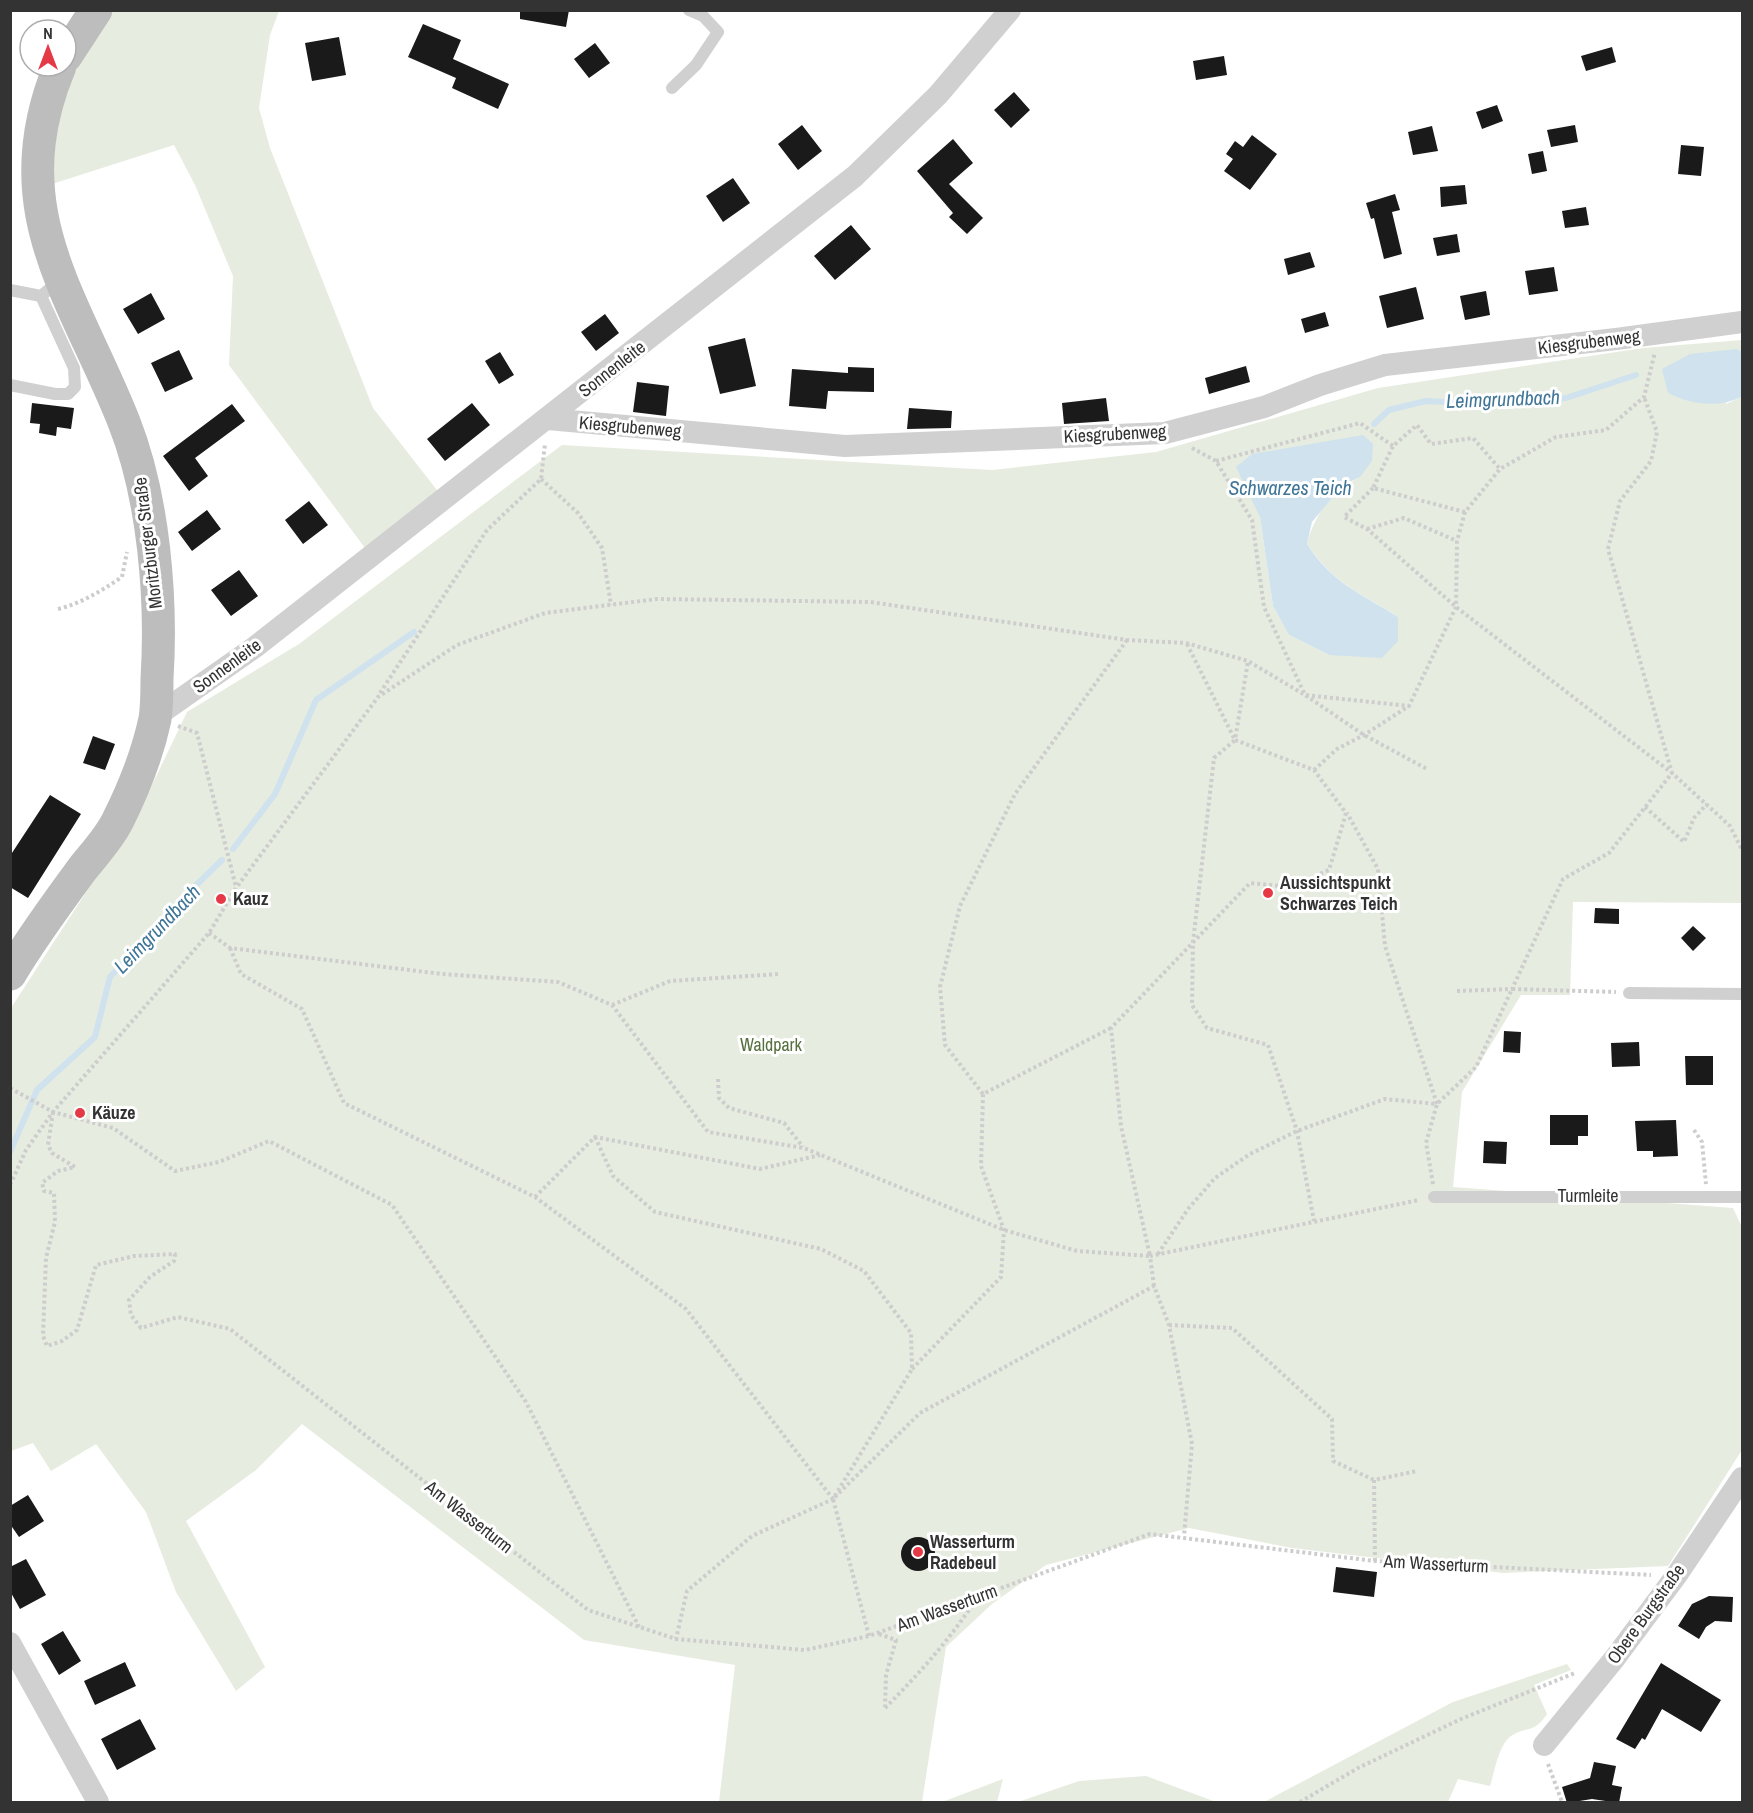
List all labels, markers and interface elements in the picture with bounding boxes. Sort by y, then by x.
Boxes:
north arrow [18,18,78,78]
text: N [43,22,53,44]
street label: Kiesgrubenweg [1537,323,1642,360]
street label: Sonnenleite [573,334,650,403]
water label: Leimgrundbach [1446,383,1560,414]
street label: Kiesgrubenweg [578,410,683,443]
street label: Kiesgrubenweg [1063,418,1168,449]
water label: Schwarzes Teich [1228,474,1352,501]
street label: Moritzburger Straße [127,476,168,610]
street label: Sonnenleite [187,632,266,699]
place label: Aussichtspunkt Schwarzes Teich [1280,870,1398,916]
water label: Leimgrundbach [107,878,206,979]
place label: Kauz [233,886,269,911]
marker: Aussichtspunkt Schwarzes Teich [1261,886,1275,900]
marker: Kauz [214,892,228,906]
park label: Waldpark [740,1032,803,1057]
place label: Käuze [92,1100,135,1125]
marker: Käuze [73,1106,87,1120]
street label: Turmleite [1557,1183,1619,1208]
street label: Am Wasserturm [419,1474,518,1559]
place label: Wasserturm Radebeul [930,1529,1015,1575]
marker: Wasserturm Radebeul [911,1545,925,1559]
street label: Am Wasserturm [1382,1548,1489,1579]
street label: Obere Burgstraße [1601,1559,1690,1669]
street label: Am Wasserturm [892,1578,1001,1638]

